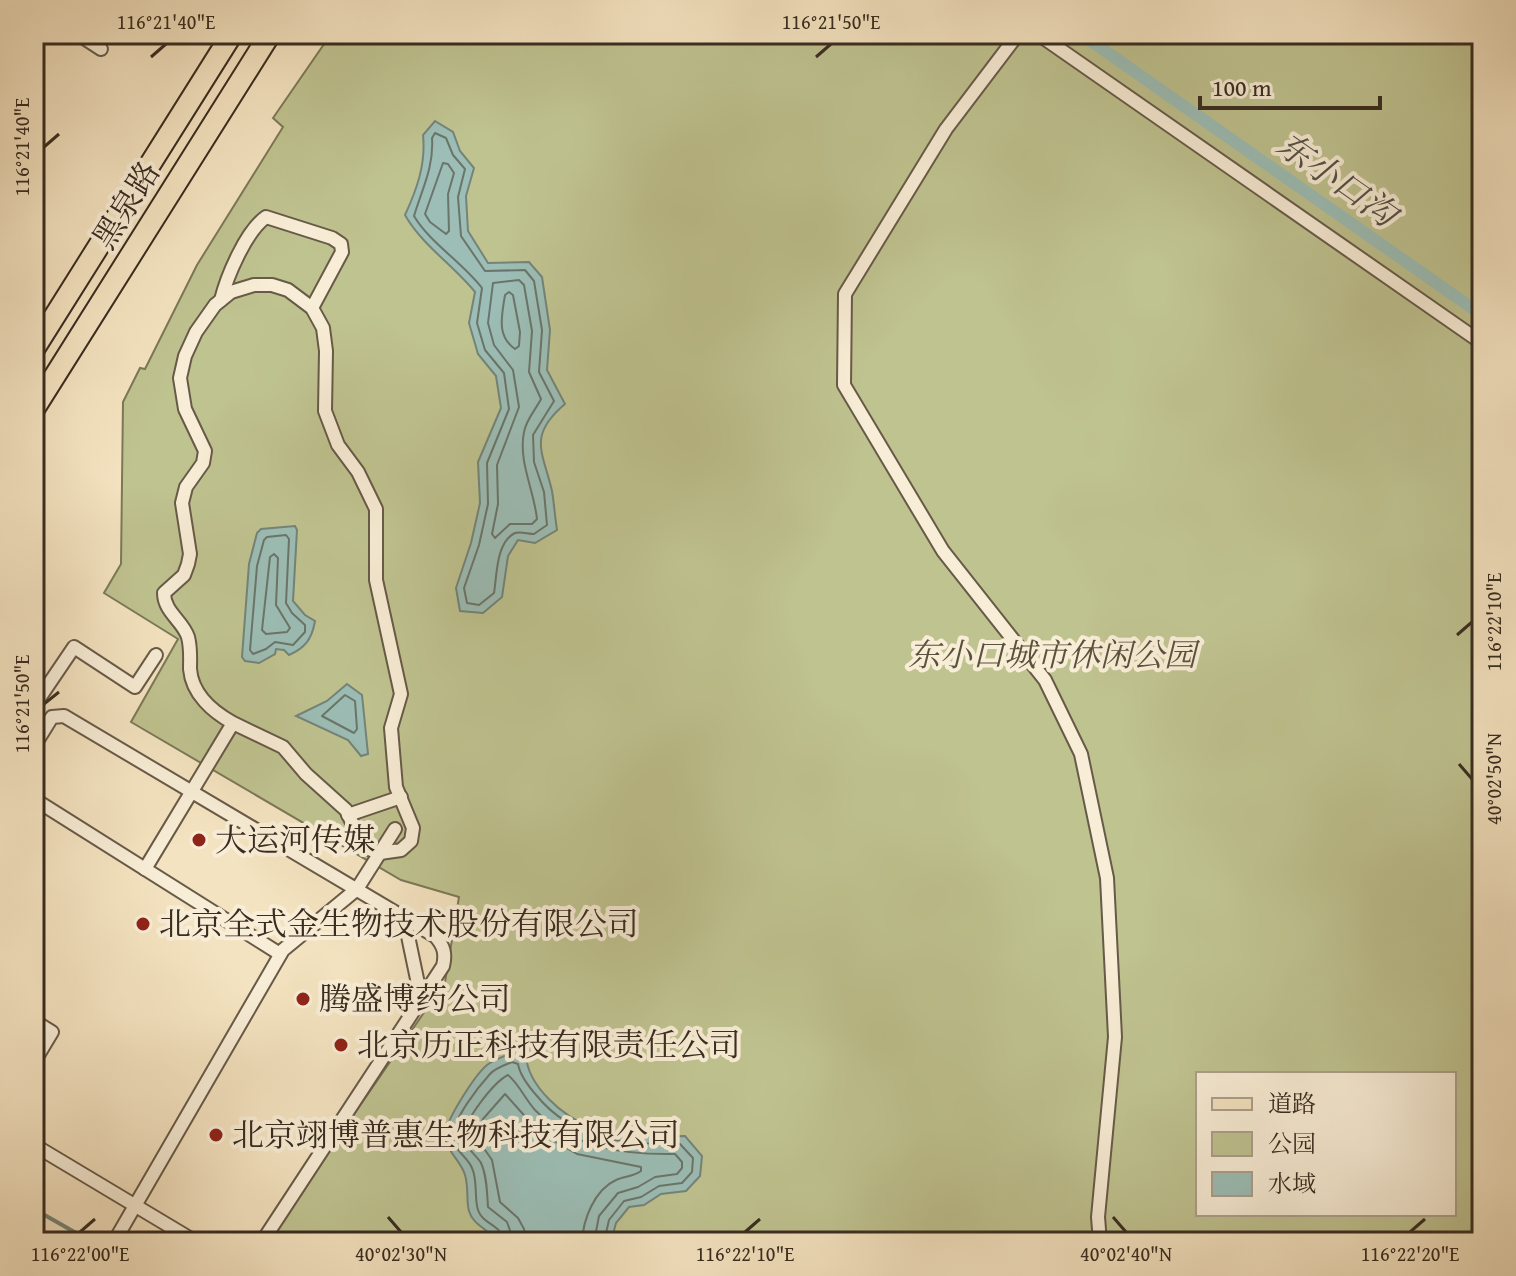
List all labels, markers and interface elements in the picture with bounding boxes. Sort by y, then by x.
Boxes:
text: 116°21'40"E [117,7,215,36]
text: 116°21'50"E [782,7,880,36]
scale bar [1200,60,1380,110]
text: 100 m [1212,70,1272,105]
text: 116°21'40"E [7,98,36,196]
water label: 东小口沟 [1268,120,1411,241]
street label: 黑泉路 [80,152,171,258]
text: 116°22'10"E [1479,573,1508,671]
park label: 东小口城市休闲公园 [908,631,1201,678]
text: 116°21'50"E [7,655,36,753]
text: 40°02'50"N [1479,733,1508,825]
place label: 大运河传媒 [215,816,375,863]
marker: 大运河传媒 [190,831,208,849]
place label: 北京全式金生物技术股份有限公司 [159,900,639,947]
marker: 北京全式金生物技术股份有限公司 [134,915,152,933]
place label: 腾盛博药公司 [319,975,511,1022]
marker: 腾盛博药公司 [294,990,312,1008]
place label: 北京历正科技有限责任公司 [357,1021,741,1068]
marker: 北京历正科技有限责任公司 [332,1036,350,1054]
legend [1196,1072,1456,1216]
text: 道路 [1268,1086,1316,1121]
place label: 北京翊博普惠生物科技有限公司 [232,1111,680,1158]
marker: 北京翊博普惠生物科技有限公司 [207,1126,225,1144]
text: 公园 [1268,1126,1316,1161]
text: 水域 [1268,1166,1316,1201]
text: 116°22'00"E [31,1239,129,1268]
text: 40°02'30"N [355,1239,447,1268]
text: 116°22'10"E [696,1239,794,1268]
text: 40°02'40"N [1080,1239,1172,1268]
text: 116°22'20"E [1361,1239,1459,1268]

